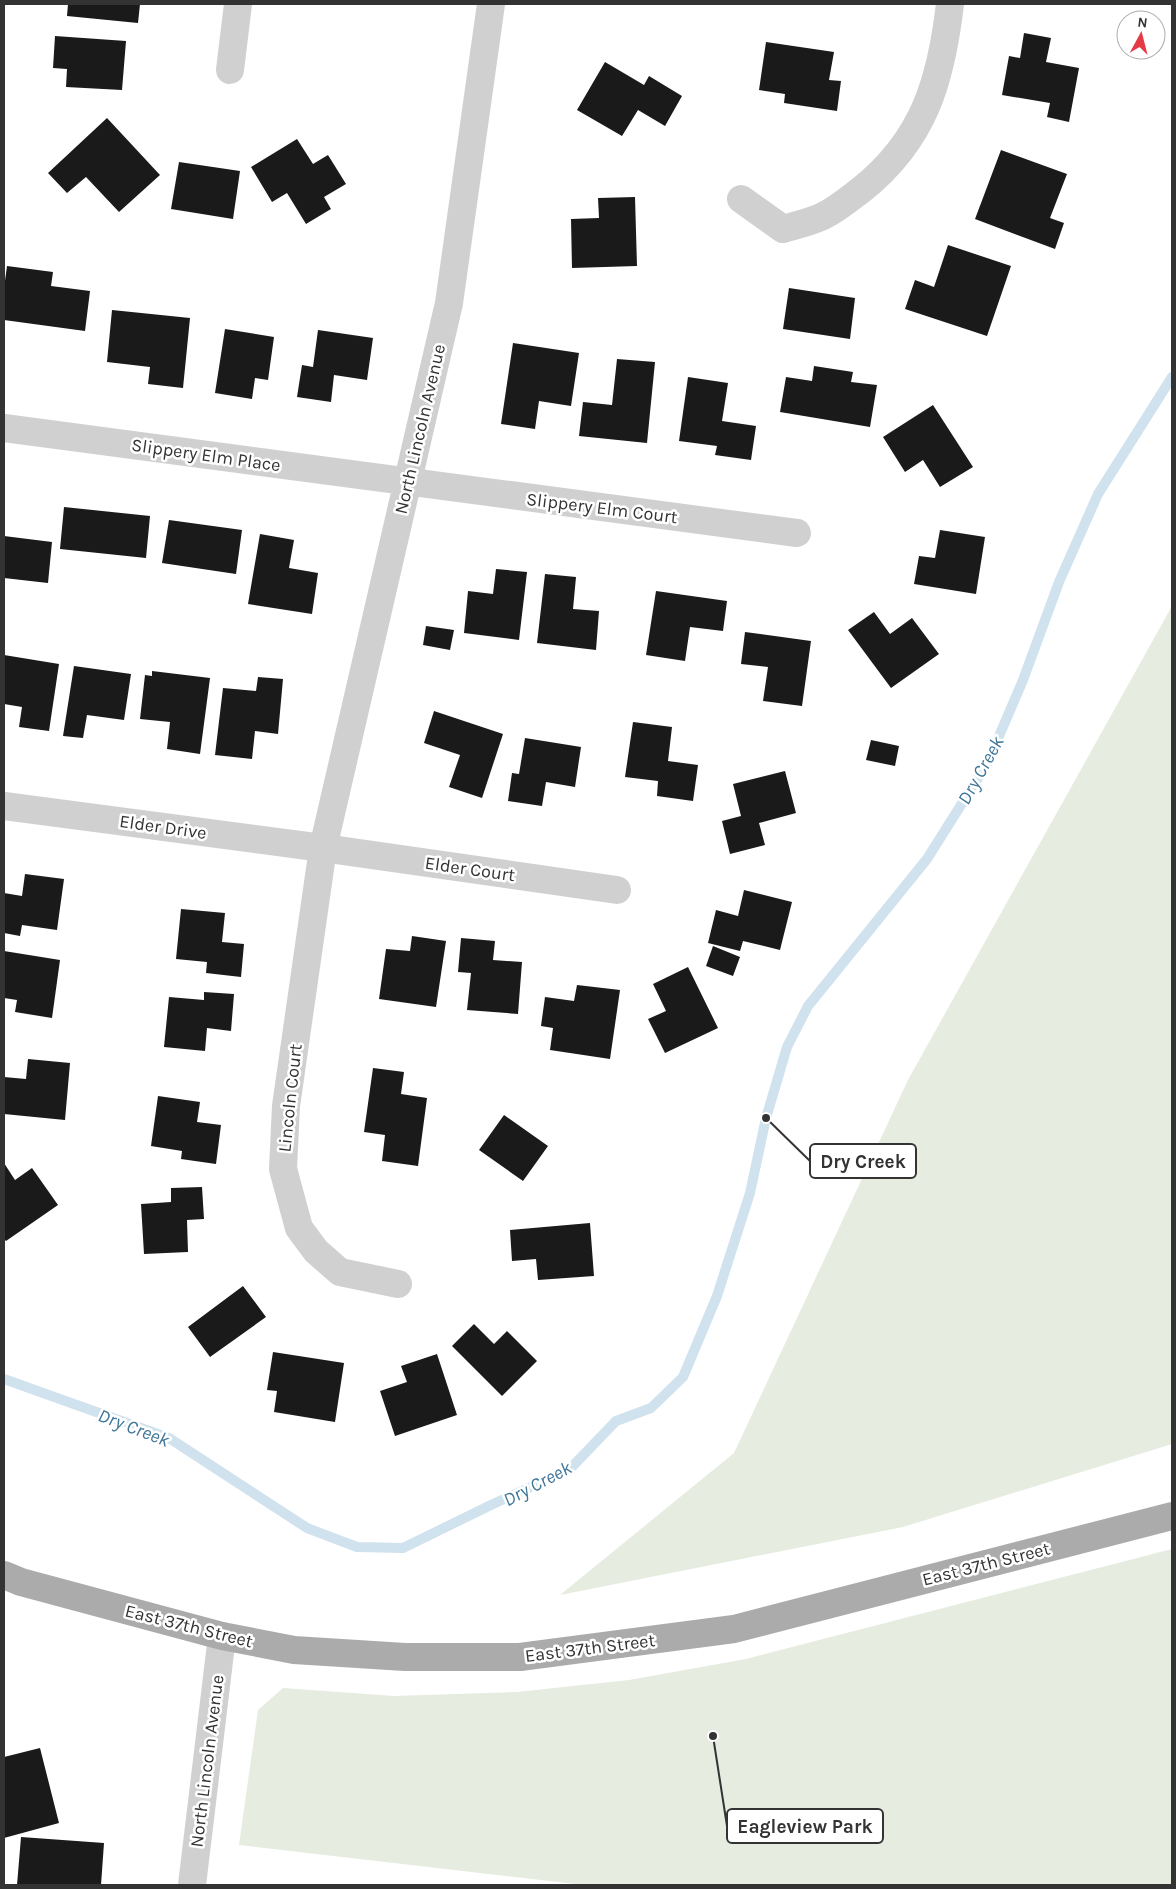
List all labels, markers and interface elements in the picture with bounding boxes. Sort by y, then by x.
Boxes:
north arrow [1116,10,1166,60]
text: N [1137,14,1149,32]
street label: North Lincoln Avenue [390,342,450,516]
street label: Slippery Elm Place [130,434,282,476]
street label: Slippery Elm Court [525,488,679,528]
water label: Dry Creek [953,732,1009,808]
street label: Elder Drive [118,810,208,844]
street label: Elder Court [423,852,517,886]
street label: Lincoln Court [273,1042,307,1153]
callout: Dry Creek [810,1144,916,1178]
text: Dry Creek [820,1151,906,1173]
water label: Dry Creek [95,1404,173,1452]
water label: Dry Creek [499,1457,576,1511]
street label: East 37th Street [920,1537,1052,1591]
street label: East 37th Street [123,1599,255,1653]
street label: East 37th Street [524,1629,657,1667]
street label: North Lincoln Avenue [185,1673,229,1849]
callout: Eagleview Park [727,1809,883,1843]
text: Eagleview Park [737,1816,873,1838]

